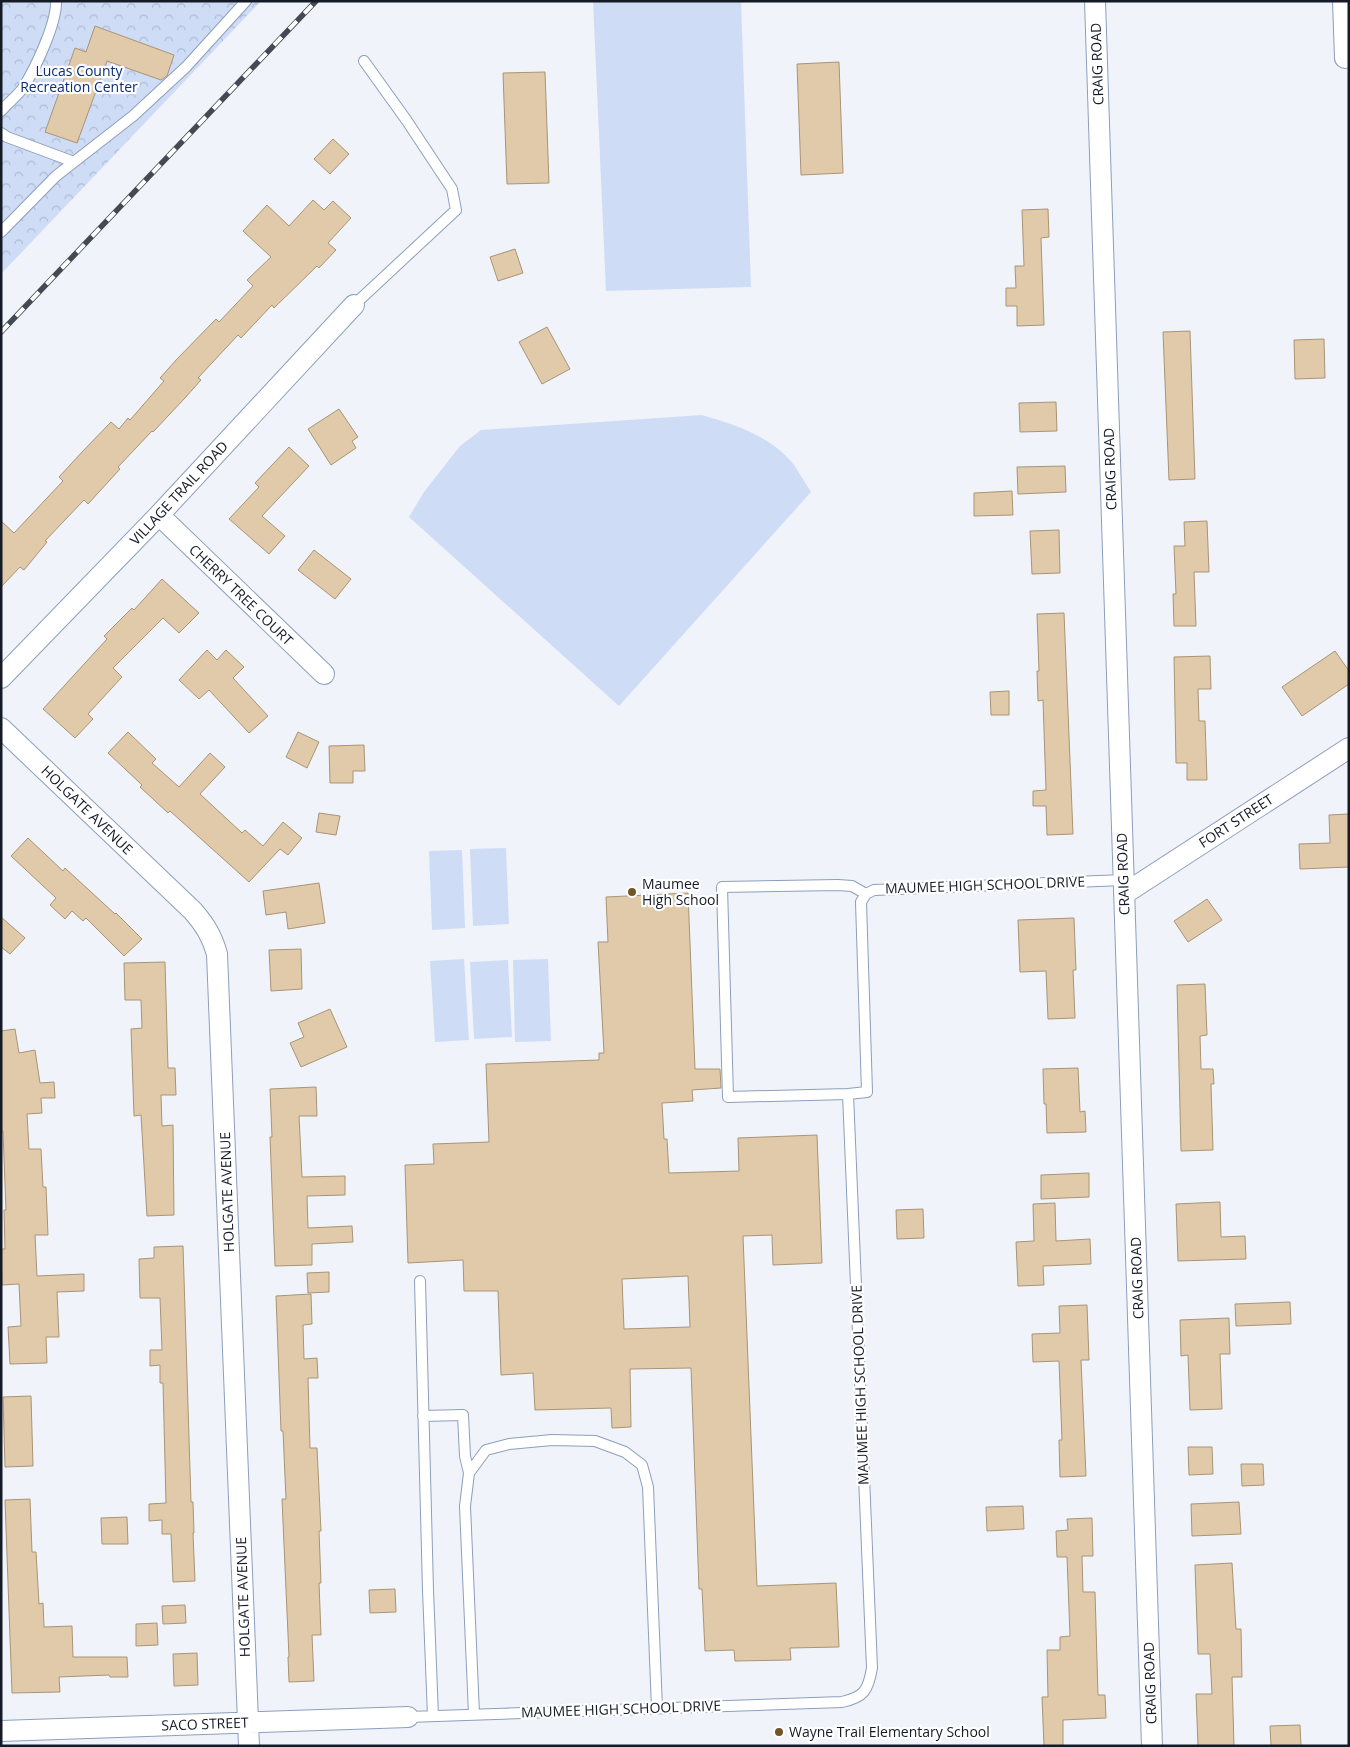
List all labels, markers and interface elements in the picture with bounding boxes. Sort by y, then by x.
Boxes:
street label: CRAIG ROAD [1086,22,1107,106]
park label: Lucas County Recreation Center [20,61,138,96]
street label: CRAIG ROAD [1099,427,1120,511]
street label: VILLAGE TRAIL ROAD [125,436,232,549]
street label: CHERRY TREE COURT [185,540,298,649]
street label: HOLGATE AVENUE [38,761,137,858]
street label: FORT STREET [1195,789,1277,852]
street label: CRAIG ROAD [1112,832,1133,916]
street label: MAUMEE HIGH SCHOOL DRIVE [885,872,1085,897]
place label: Maumee High School [642,874,719,909]
marker: Maumee High School [626,886,638,898]
street label: HOLGATE AVENUE [215,1132,238,1252]
street label: CRAIG ROAD [1126,1236,1147,1320]
street label: MAUMEE HIGH SCHOOL DRIVE [847,1285,872,1485]
street label: HOLGATE AVENUE [231,1537,254,1657]
street label: CRAIG ROAD [1139,1641,1160,1725]
street label: MAUMEE HIGH SCHOOL DRIVE [521,1696,721,1721]
street label: SACO STREET [161,1712,249,1735]
place label: Wayne Trail Elementary School [789,1722,990,1741]
marker: Wayne Trail Elementary School [773,1726,785,1738]

